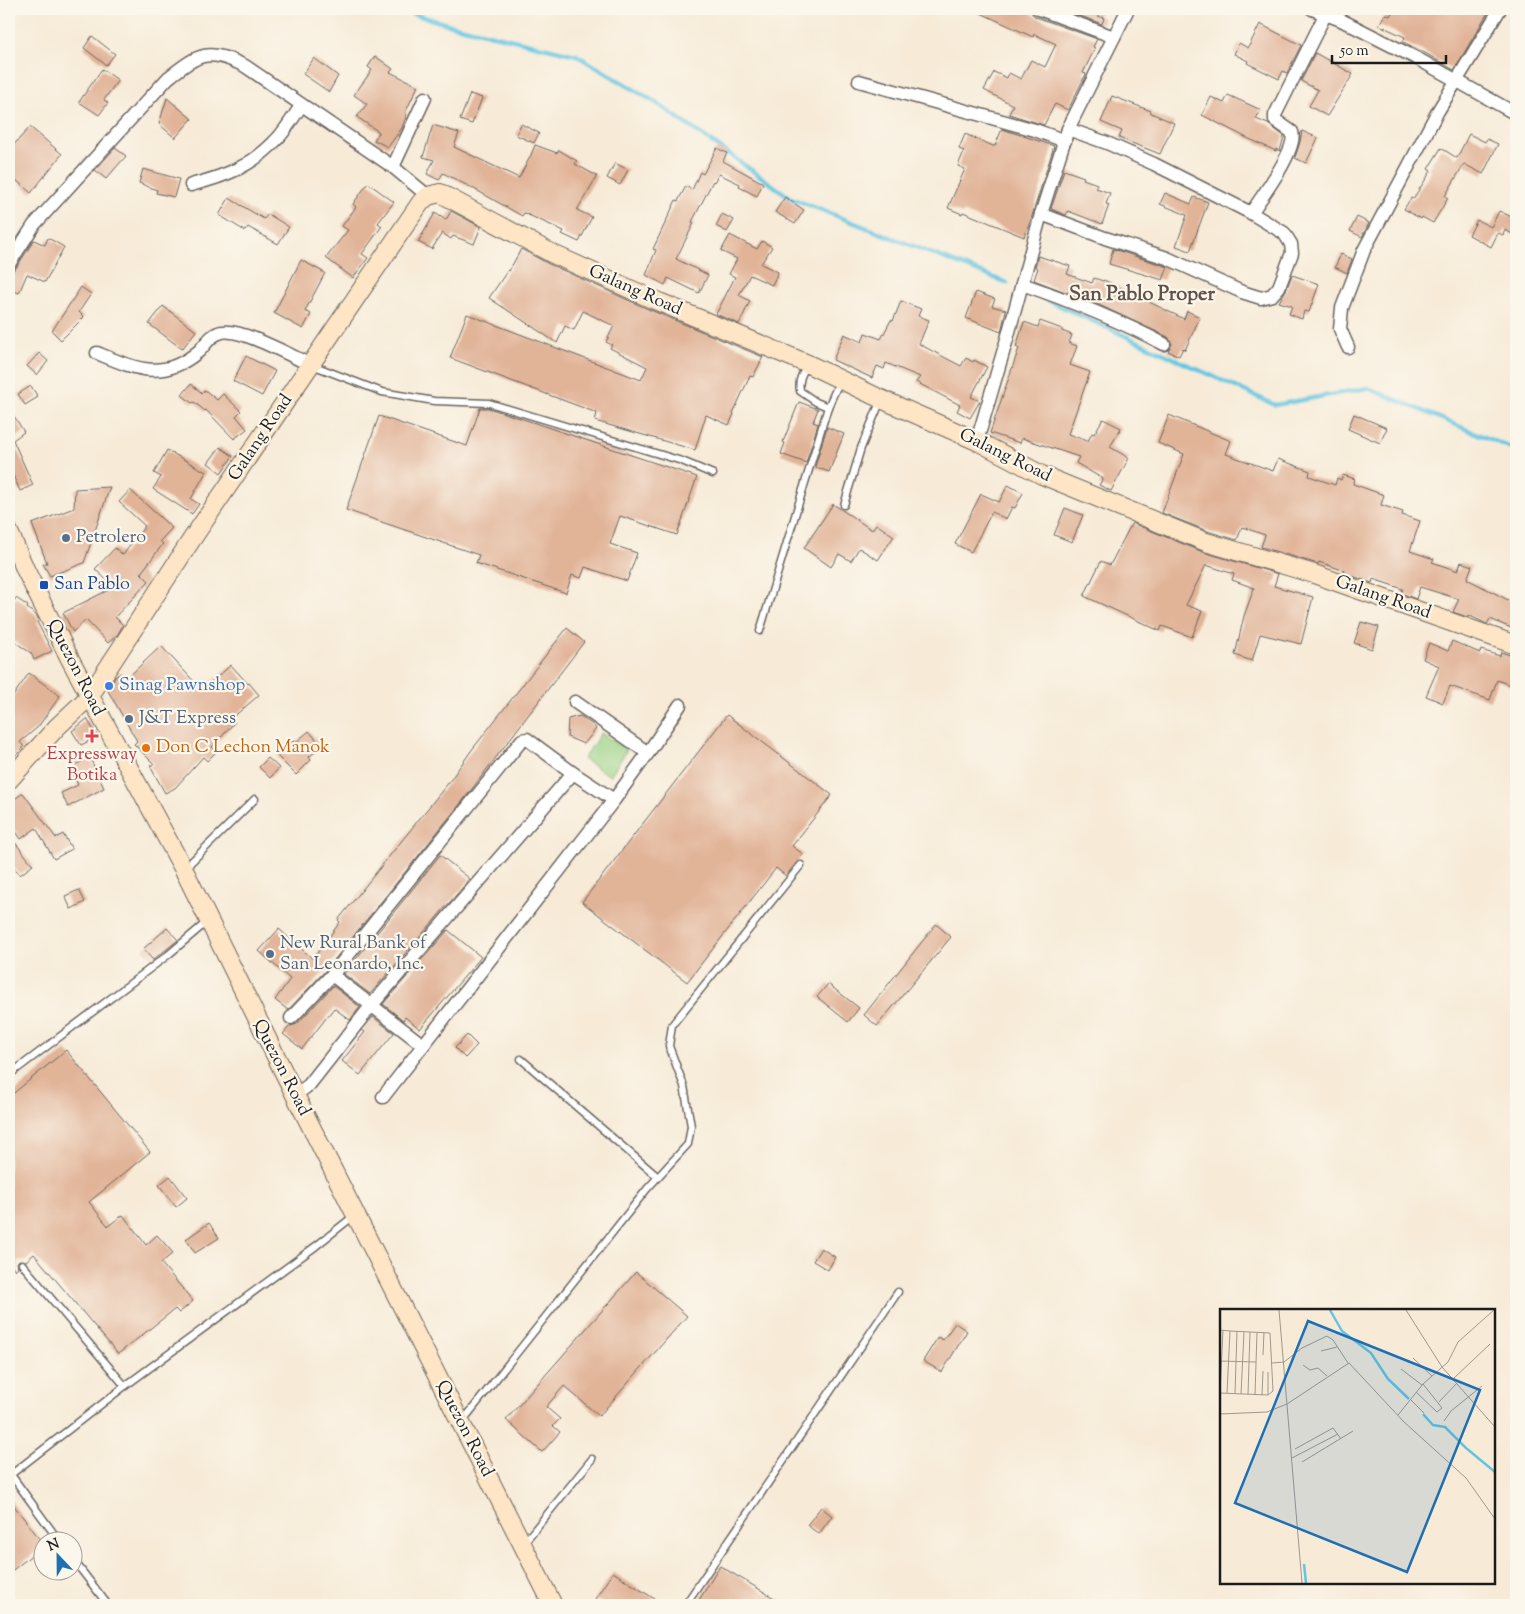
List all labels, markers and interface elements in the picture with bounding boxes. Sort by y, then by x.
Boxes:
scale bar [1332,32,1446,64]
text: 50 m [1339,41,1369,62]
street label: Galang Road [584,259,686,323]
district label: San Pablo Proper [1069,281,1215,310]
street label: Galang Road [222,389,300,487]
street label: Galang Road [954,422,1056,490]
place label: Petrolero [76,525,146,551]
marker: Petrolero [60,532,72,544]
street label: Galang Road [1332,569,1434,627]
place label: San Pablo [54,572,130,598]
marker: San Pablo [38,579,50,591]
street label: Quezon Road [39,615,111,721]
place label: Sinag Pawnshop [119,673,245,699]
marker: Sinag Pawnshop [103,680,115,692]
place label: J&T Express [138,706,236,732]
marker: J&T Express [123,713,135,725]
marker: Expressway Botika [86,730,98,742]
place label: Don C Lechon Manok [156,735,330,761]
place label: Expressway Botika [47,742,137,789]
marker: Don C Lechon Manok [140,742,152,754]
place label: New Rural Bank of San Leonardo, Inc. [280,931,427,978]
marker: New Rural Bank of San Leonardo, Inc. [264,948,276,960]
street label: Quezon Road [245,1015,317,1121]
inset map [1220,1309,1495,1584]
street label: Quezon Road [428,1376,500,1482]
north arrow [32,1532,82,1582]
text: N [45,1534,63,1557]

